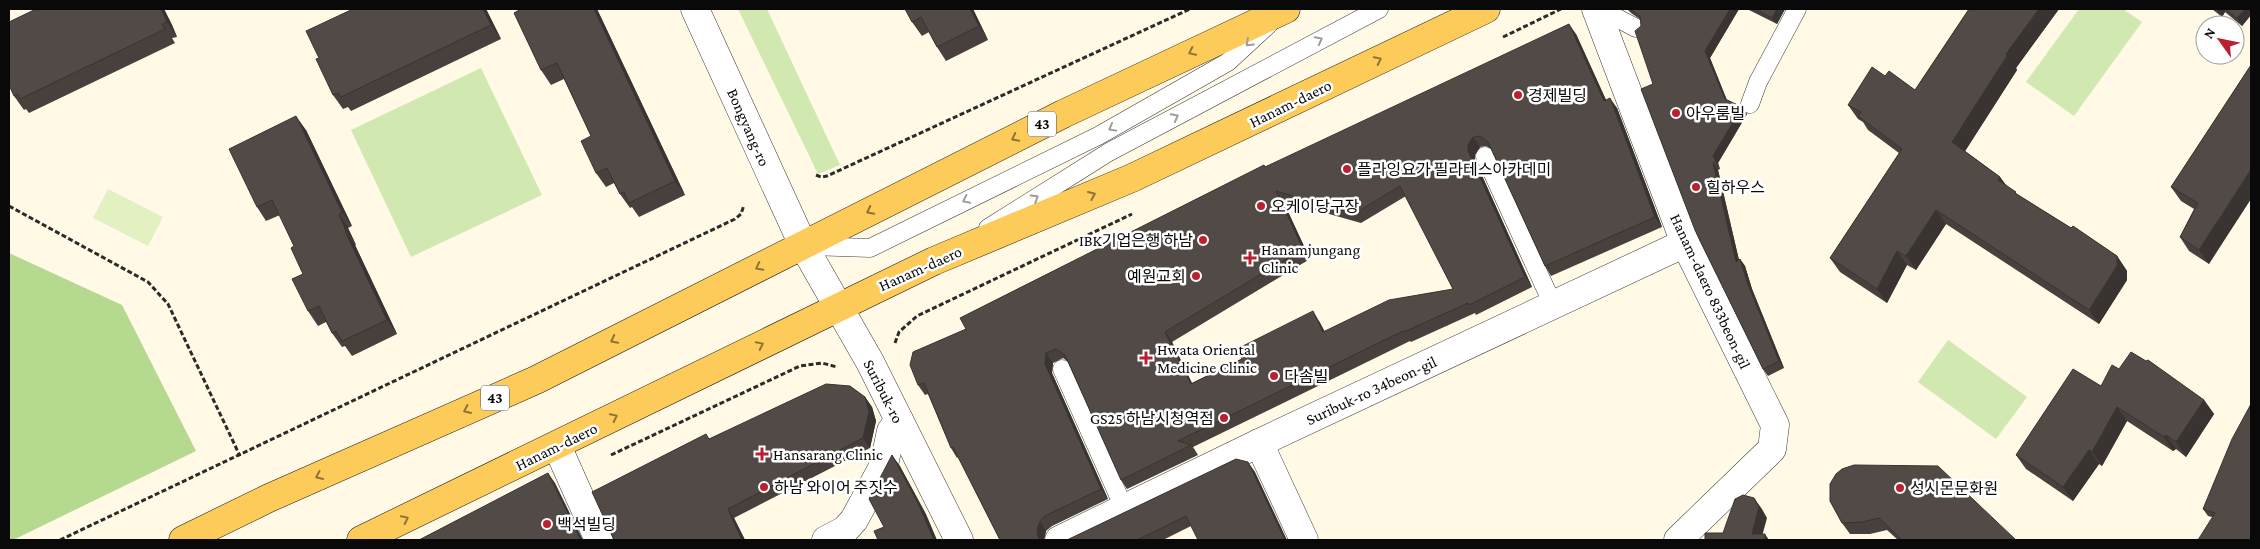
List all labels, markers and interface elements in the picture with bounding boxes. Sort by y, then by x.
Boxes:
north arrow [2195,15,2245,65]
text: N [2200,24,2219,41]
one-way arrow [1313,36,1322,46]
one-way arrow [1246,37,1255,46]
one-way arrow [1189,45,1198,55]
one-way arrow [1373,56,1382,67]
street label: Hanam-daero [1247,76,1334,131]
street label: Bongyang-ro [723,86,773,169]
place label: 경제빌딩 [1528,87,1587,104]
marker: 경제빌딩 [1512,89,1524,101]
place label: 아우룸빌 [1686,105,1745,122]
marker: 아우룸빌 [1670,107,1682,119]
road number: 43 [1028,112,1056,136]
one-way arrow [1170,113,1179,123]
one-way arrow [1108,122,1117,132]
one-way arrow [1011,132,1020,142]
place label: 플라잉요가 필라테스아카데미 [1357,161,1551,178]
marker: 플라잉요가 필라테스아카데미 [1341,163,1353,175]
place label: 힐하우스 [1706,179,1765,196]
marker: 힐하우스 [1690,181,1702,193]
one-way arrow [1087,191,1096,201]
one-way arrow [962,194,971,205]
one-way arrow [1029,195,1038,205]
place label: 오케이당구장 [1271,198,1360,215]
marker: 오케이당구장 [1255,200,1267,212]
one-way arrow [866,205,875,216]
street label: Hanam-daero 833beon-gil [1666,211,1754,372]
place label: IBK기업은행 하남 [1079,232,1193,249]
marker: IBK기업은행 하남 [1197,234,1209,246]
place label: Hanamjungang Clinic [1261,241,1360,276]
street label: Hanam-daero [876,243,964,294]
marker: Hanamjungang Clinic [1243,251,1257,265]
one-way arrow [755,261,764,271]
place label: 예원교회 [1127,268,1186,285]
marker: 예원교회 [1190,270,1202,282]
one-way arrow [610,334,619,344]
one-way arrow [754,341,763,351]
place label: Hwata Oriental Medicine Clinic [1157,341,1257,376]
marker: Hwata Oriental Medicine Clinic [1139,351,1153,365]
street label: Suribuk-ro 34beon-gil [1303,353,1439,429]
street label: Suribuk-ro [860,357,907,426]
place label: 다솜빌 [1284,368,1328,385]
marker: 다솜빌 [1268,370,1280,382]
road number: 43 [481,386,509,410]
one-way arrow [463,404,472,414]
place label: GS25 하남시청역점 [1090,410,1214,427]
marker: GS25 하남시청역점 [1218,412,1230,424]
one-way arrow [609,413,618,423]
street label: Hanam-daero [513,419,600,474]
place label: Hansarang Clinic [773,446,883,464]
marker: Hansarang Clinic [755,447,769,461]
one-way arrow [315,469,324,480]
place label: 하남 와이어 주짓수 [774,479,898,496]
place label: 성시몬문화원 [1910,480,1998,497]
marker: 하남 와이어 주짓수 [758,481,770,493]
marker: 성시몬문화원 [1894,482,1906,494]
one-way arrow [400,515,409,525]
place label: 백석빌딩 [557,516,616,533]
marker: 백석빌딩 [541,518,553,530]

